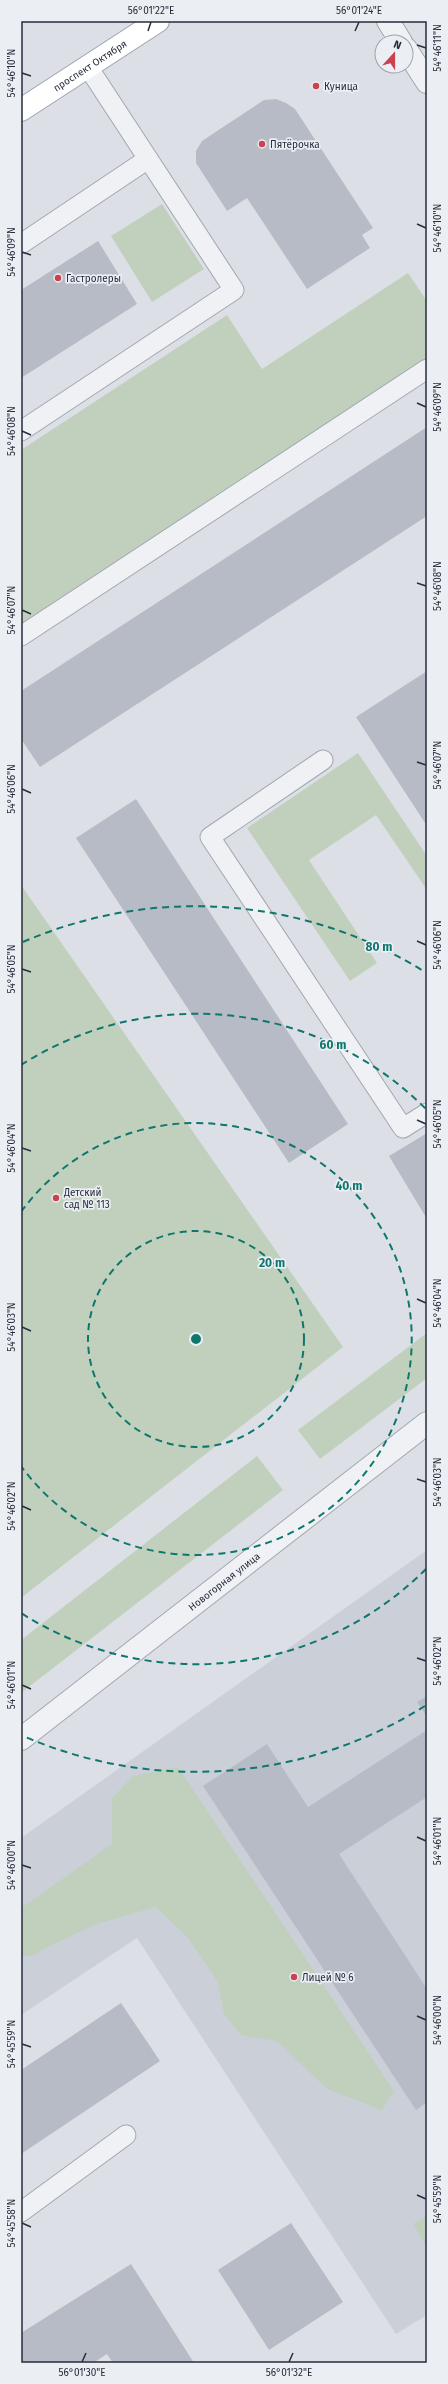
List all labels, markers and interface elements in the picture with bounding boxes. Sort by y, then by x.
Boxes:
text: 56°01'22"E [128,5,174,17]
text: 56°01'24"E [336,5,382,17]
text: 54°46'11"N [432,24,444,72]
north arrow [374,34,414,74]
street label: проспект Октября [51,38,129,94]
text: N [392,38,403,53]
text: 54°46'10"N [6,49,18,97]
marker: Куница [311,81,321,91]
place label: Куница [324,81,358,93]
place label: Пятёрочка [270,138,320,151]
marker: Пятёрочка [257,139,267,149]
text: 54°46'10"N [432,204,444,252]
text: 54°46'09"N [6,227,18,277]
marker: Гастролеры [53,273,63,283]
place label: Гастролеры [66,273,121,285]
text: 54°46'09"N [432,382,444,432]
text: 54°46'08"N [6,406,18,456]
text: 54°46'08"N [432,561,444,611]
text: 54°46'07"N [6,586,18,634]
text: 54°46'07"N [432,741,444,789]
text: 54°46'06"N [6,764,18,814]
text: 54°46'06"N [432,920,444,970]
text: 80 m [366,940,392,954]
text: 54°46'05"N [6,944,18,994]
text: 60 m [320,1038,346,1052]
text: 54°46'05"N [432,1099,444,1149]
text: 54°46'04"N [6,1123,18,1173]
text: 40 m [336,1179,362,1193]
place label: Детский сад № 113 [63,1187,110,1211]
marker: Детский сад № 113 [51,1193,61,1203]
text: 20 m [259,1256,285,1270]
text: 54°46'04"N [432,1278,444,1328]
text: 54°46'03"N [6,1302,18,1352]
centre of rings [189,1332,203,1346]
text: 54°46'03"N [432,1457,444,1507]
text: 54°46'02"N [6,1481,18,1531]
street label: Новогорная улица [186,1550,263,1614]
text: 54°46'02"N [432,1636,444,1686]
text: 54°46'01"N [6,1661,18,1709]
text: 54°46'01"N [432,1817,444,1865]
text: 54°46'00"N [6,1840,18,1890]
marker: Лицей № 6 [289,1972,299,1982]
place label: Лицей № 6 [302,1972,354,1984]
text: 54°46'00"N [432,1995,444,2045]
text: 54°45'59"N [6,2020,18,2068]
text: 54°45'59"N [432,2175,444,2223]
text: 54°45'58"N [6,2199,18,2247]
text: 56°01'30"E [58,2367,106,2379]
text: 56°01'32"E [266,2367,312,2379]

